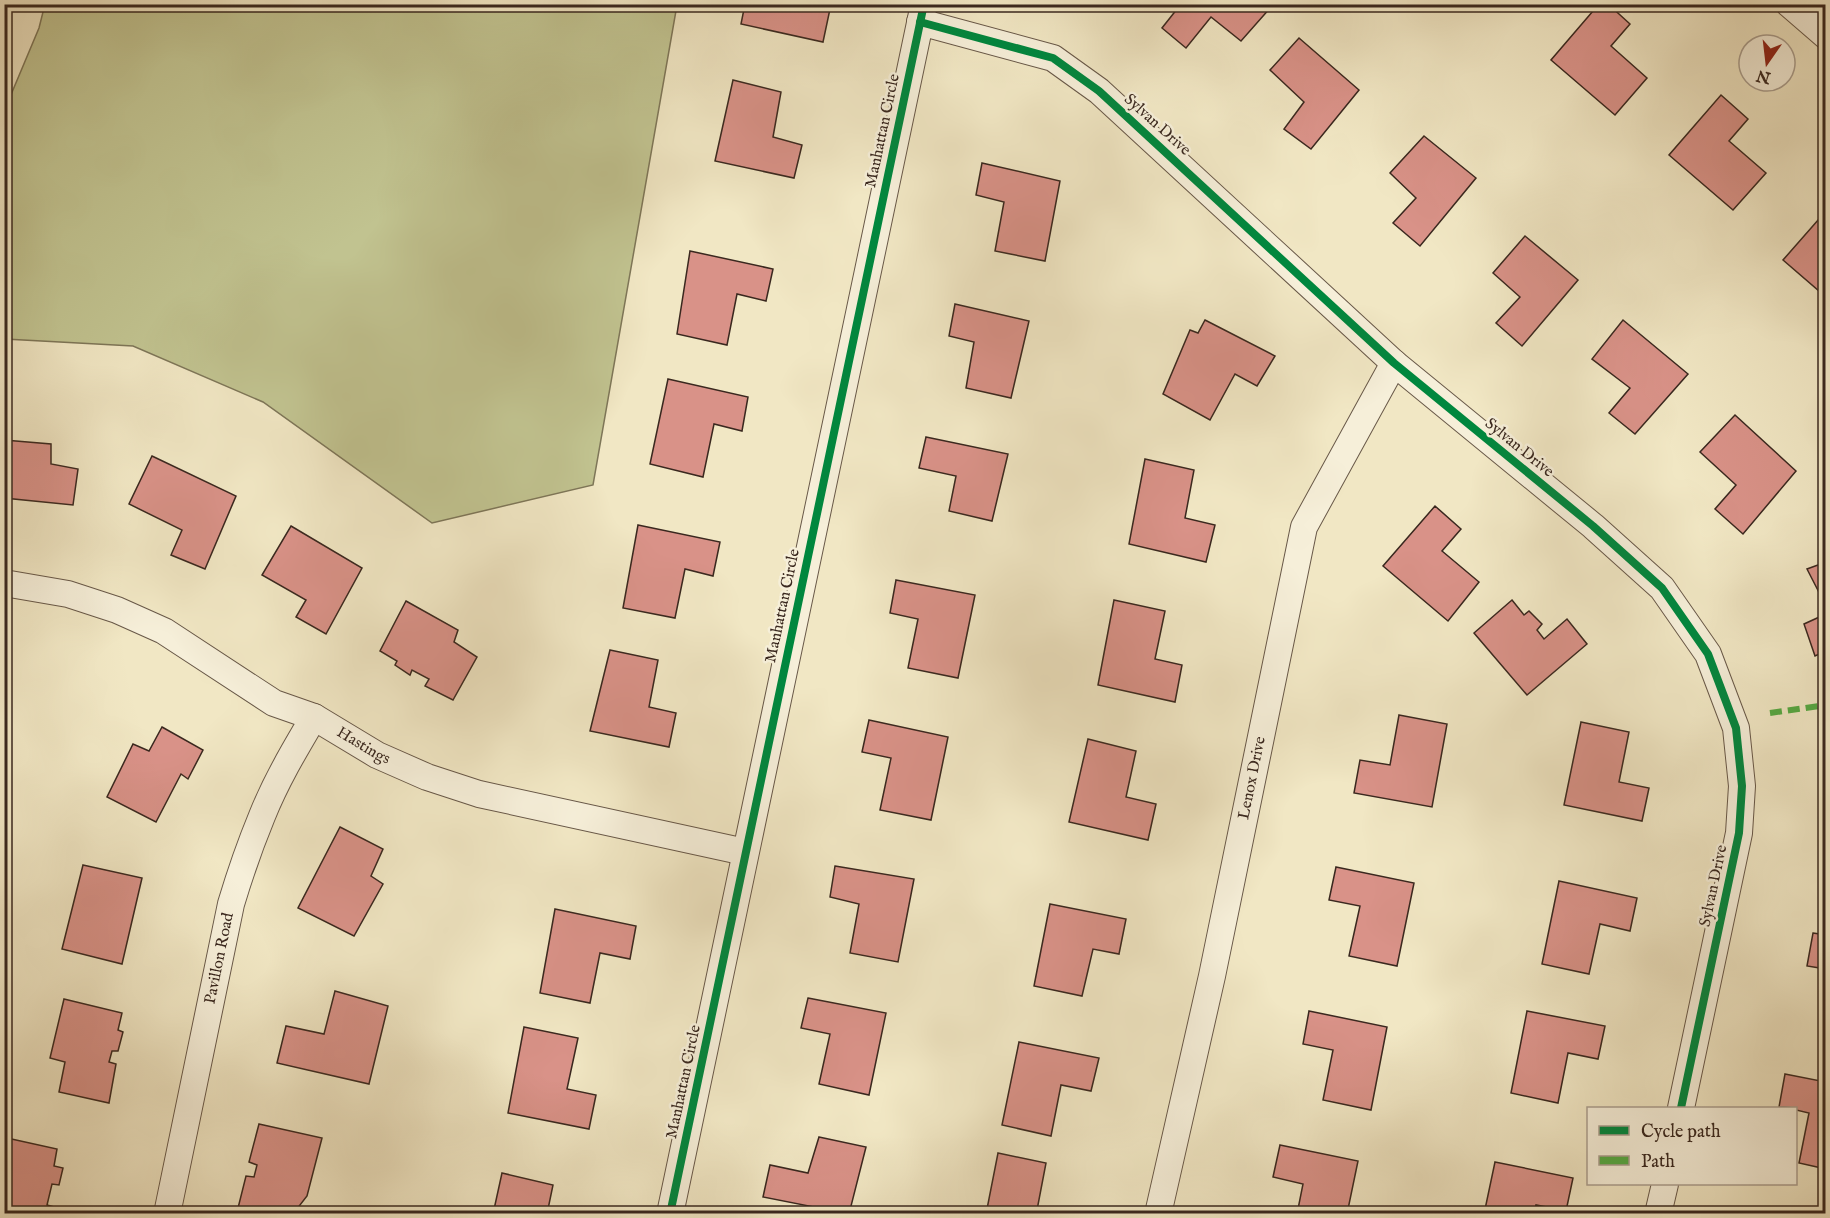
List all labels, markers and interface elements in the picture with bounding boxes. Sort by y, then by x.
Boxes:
north arrow [1737,33,1797,93]
text: N [1755,64,1774,87]
street label: Manhattan Circle [861,72,905,190]
street label: Sylvan Drive [1119,90,1195,160]
street label: Sylvan Drive [1480,414,1558,482]
street label: Manhattan Circle [761,547,805,665]
street label: Hastings [333,723,393,770]
street label: Lenox Drive [1234,735,1271,822]
street label: Sylvan Drive [1696,843,1732,929]
street label: Pavillon Road [201,910,239,1006]
street label: Manhattan Circle [662,1023,706,1141]
legend [1587,1107,1797,1185]
text: Cycle path [1641,1121,1721,1144]
text: Path [1641,1151,1675,1174]

